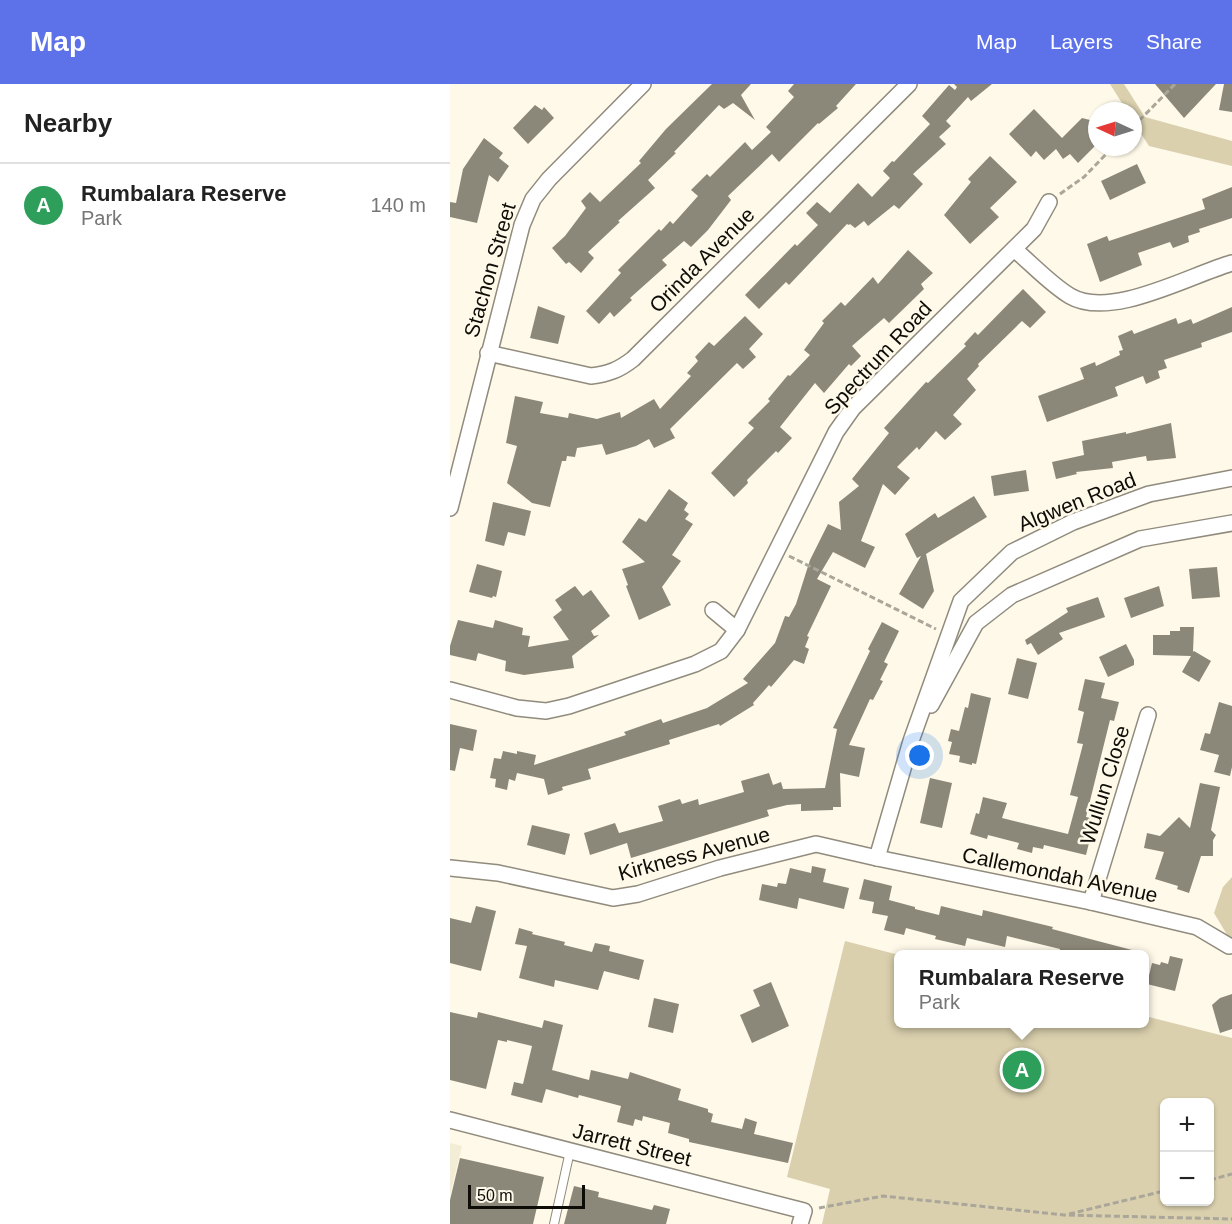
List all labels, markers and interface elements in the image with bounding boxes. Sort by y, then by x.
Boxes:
text: Map [30,26,86,57]
text: Map [976,30,1017,53]
text: Layers [1050,30,1113,53]
text: Share [1146,30,1202,53]
north arrow [1088,102,1142,156]
text: Nearby [24,108,112,138]
text: Rumbalara Reserve [81,181,286,206]
text: A [36,194,51,216]
text: 140 m [370,194,426,216]
street label: Stachon Street [459,200,520,340]
street label: Orinda Avenue [645,203,759,317]
text: Park [81,207,122,229]
street label: Spectrum Road [819,296,936,419]
street label: Algwen Road [1015,467,1139,536]
street label: Wullun Close [1075,723,1134,847]
your location [905,741,934,770]
street label: Kirkness Avenue [616,822,772,885]
street label: Callemondah Avenue [960,843,1160,906]
popup [894,950,1149,1028]
text: Rumbalara Reserve [919,965,1124,990]
text: Park [919,991,960,1013]
pin: A [1002,1048,1042,1092]
map controls [1160,1098,1214,1206]
button: + [1160,1098,1214,1152]
street label: Jarrett Street [570,1119,694,1170]
button: − [1160,1152,1214,1206]
scale bar [468,1182,585,1210]
text: 50 m [477,1187,513,1204]

